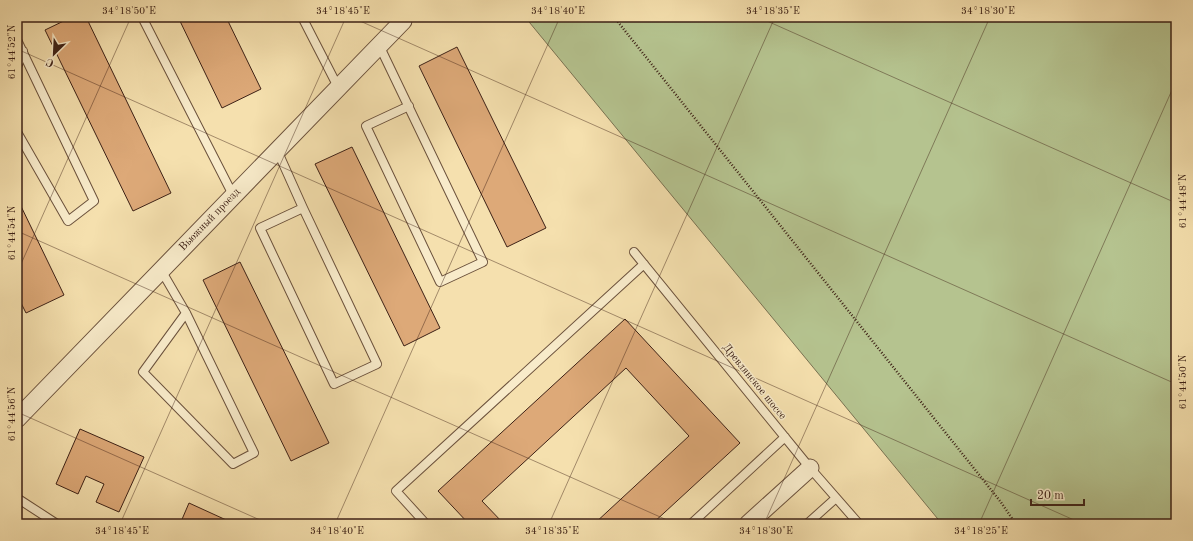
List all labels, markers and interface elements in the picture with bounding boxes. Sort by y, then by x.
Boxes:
text: 34°18'50"E [102,6,156,16]
text: 34°18'45"E [316,6,370,16]
text: 34°18'40"E [531,6,585,16]
text: 34°18'35"E [746,6,800,16]
text: 34°18'30"E [961,6,1015,16]
text: 61°44'52"N [7,24,17,79]
north arrow [34,34,74,74]
text: С [45,55,56,68]
text: 61°44'48"N [1178,173,1188,228]
street label: Вьюжный проезд [178,186,243,253]
text: 61°44'54"N [7,205,17,260]
street label: Древлянское шоссе [720,342,788,422]
text: 61°44'50"N [1178,354,1188,409]
text: 61°44'56"N [7,386,17,441]
scale bar [1031,481,1084,507]
text: 20 m [1037,490,1064,502]
text: 34°18'45"E [95,526,149,536]
text: 34°18'40"E [310,526,364,536]
text: 34°18'35"E [525,526,579,536]
text: 34°18'30"E [739,526,793,536]
text: 34°18'25"E [954,526,1008,536]

